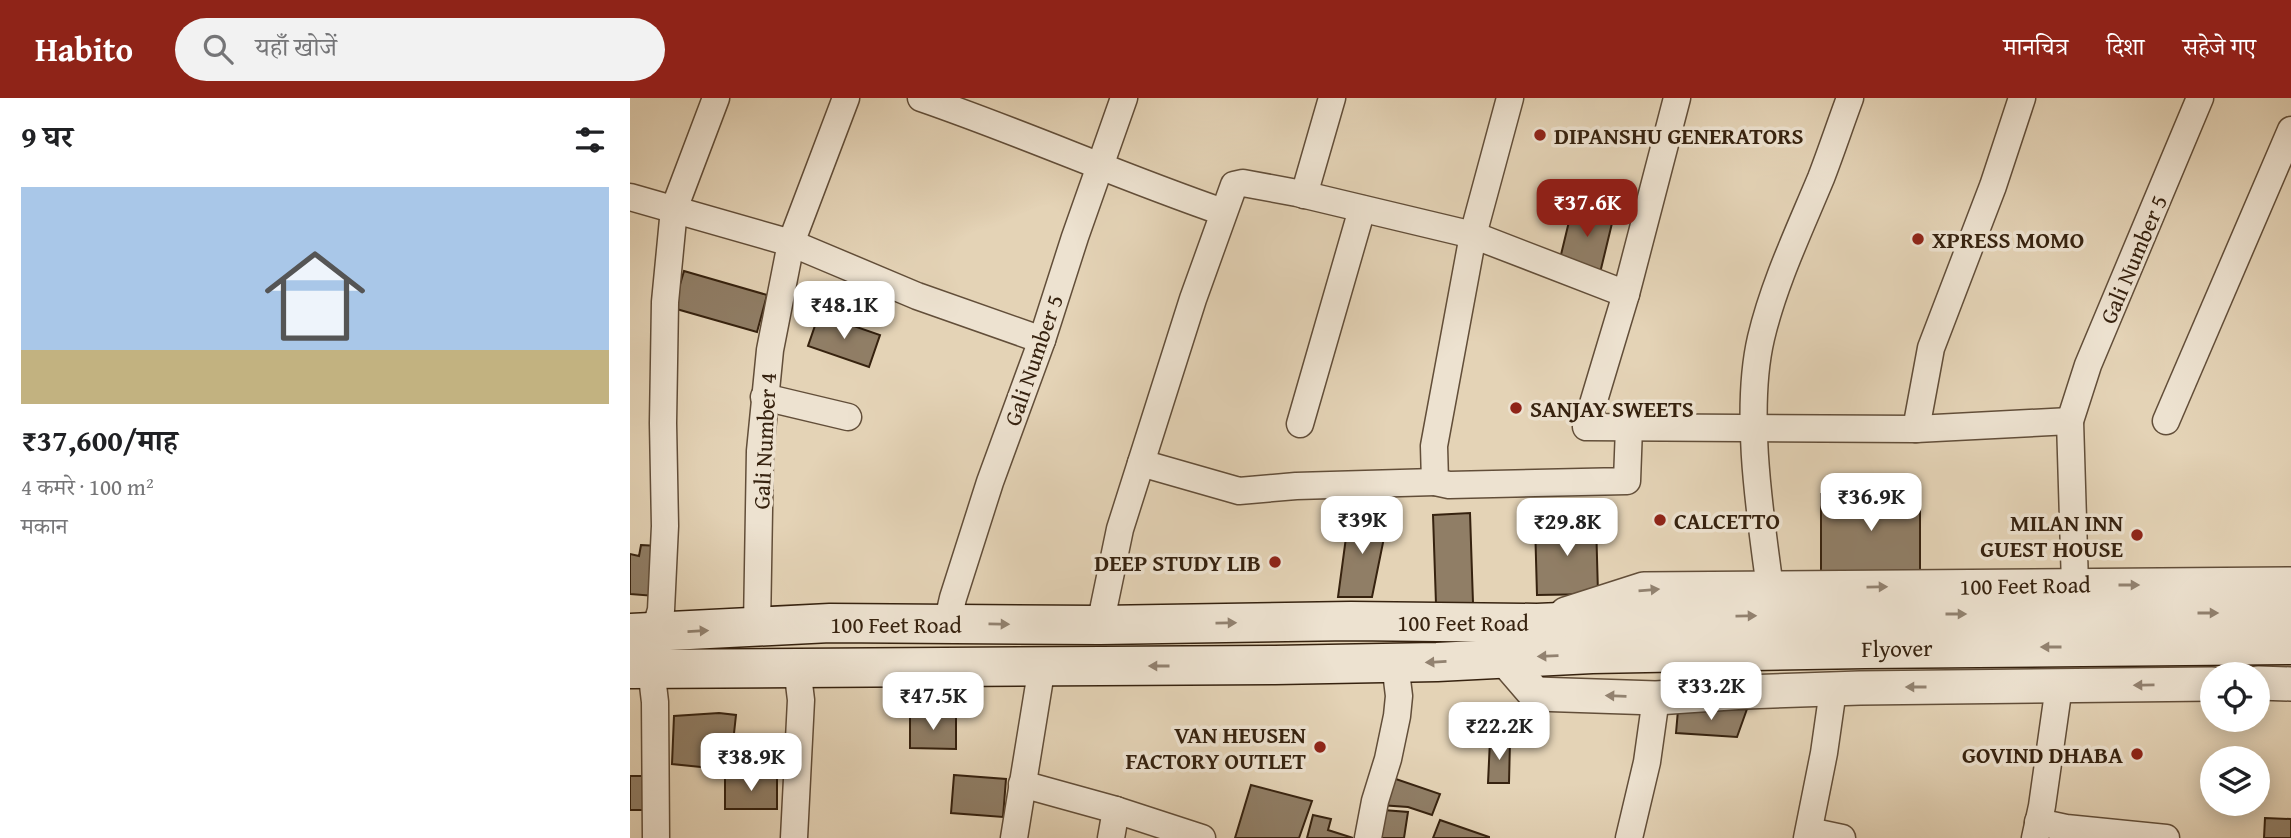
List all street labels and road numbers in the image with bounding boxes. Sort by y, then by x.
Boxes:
street label: Gali Number 5 [2091,189,2175,329]
street label: Gali Number 5 [995,290,1071,430]
street label: Gali Number 4 [744,372,784,510]
street label: 100 Feet Road [1959,567,2092,603]
street label: 100 Feet Road [1397,606,1529,639]
street label: 100 Feet Road [830,608,962,641]
street label: Flyover [1861,631,1933,665]

